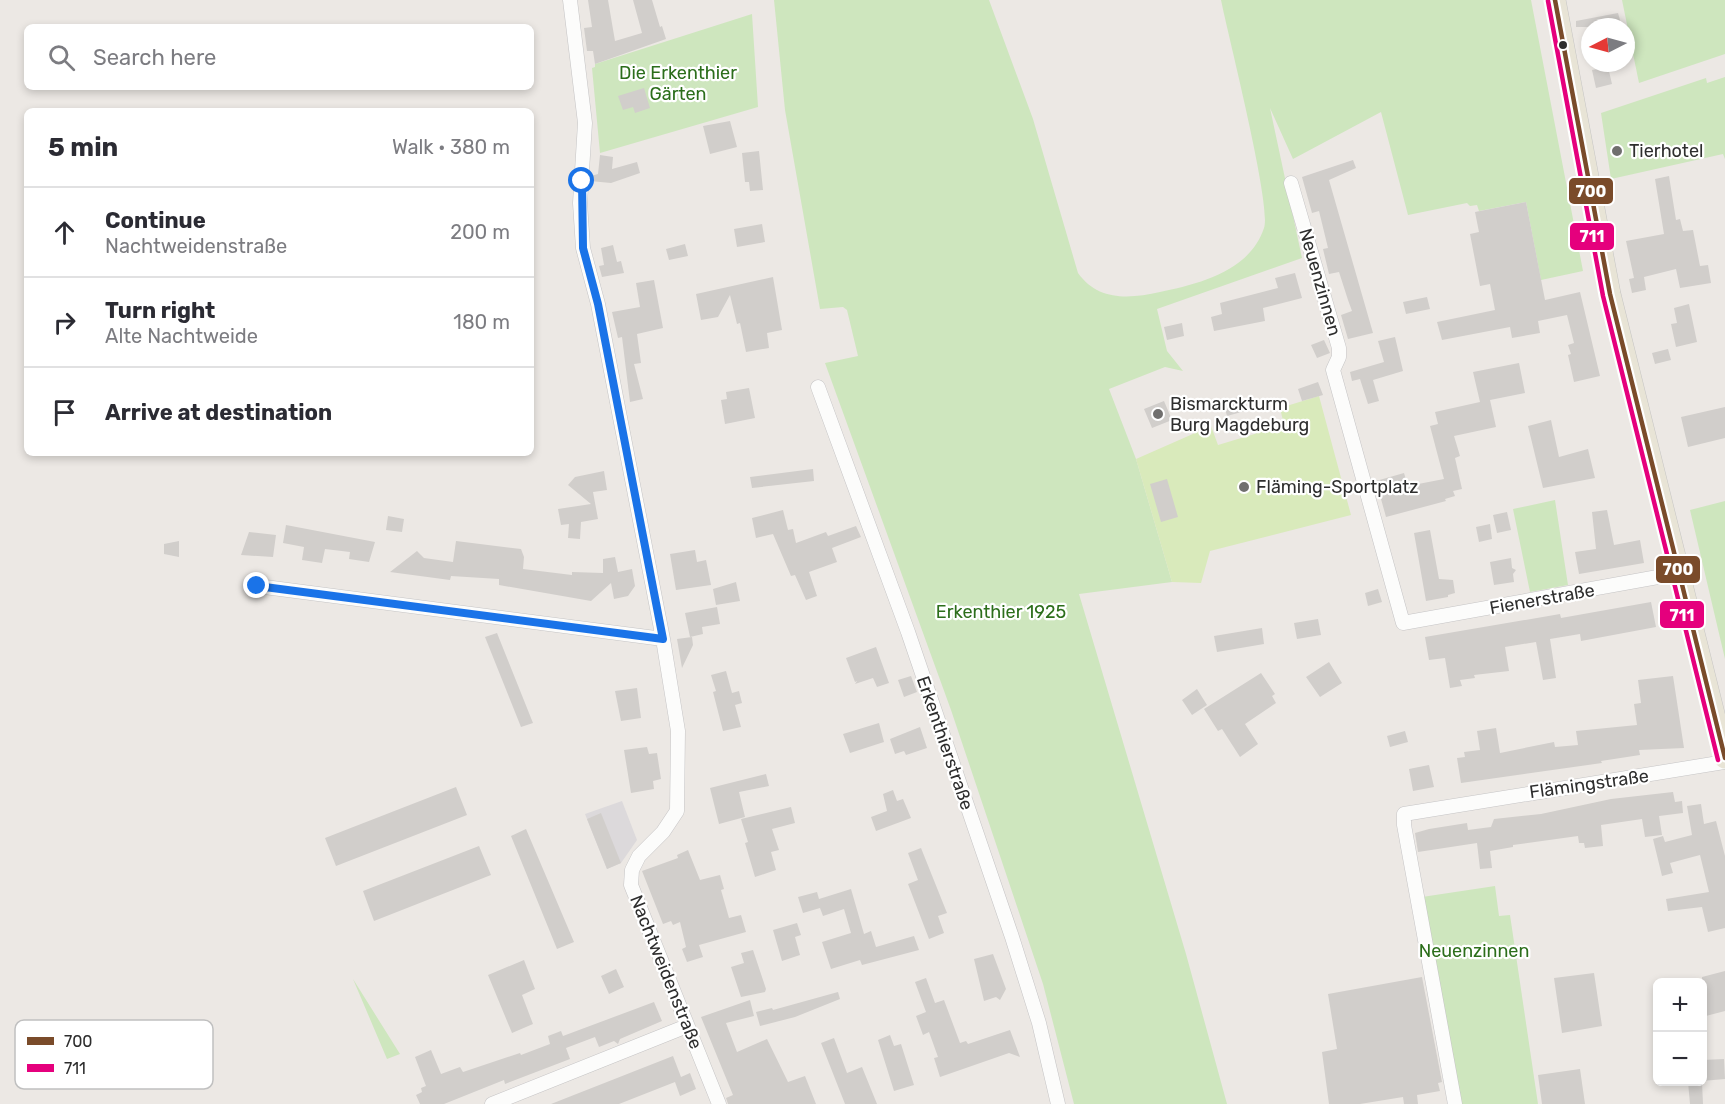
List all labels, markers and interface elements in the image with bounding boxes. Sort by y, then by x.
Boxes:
north arrow [1581,18,1635,72]
search box [24,24,534,90]
unlabelled marker [1557,39,1569,51]
icon: search [45,41,78,74]
text: Search here [93,44,216,71]
park label: Die Erkenthier Gärten [619,62,737,105]
text: 5 min [48,132,118,163]
text: Walk · 380 m [392,135,510,159]
place label: Tierhotel [1629,140,1703,162]
marker: Tierhotel [1610,144,1624,158]
route start [568,167,594,193]
line badge: 700 [1568,177,1614,205]
text: 700 [1576,182,1607,201]
text: Continue [105,207,206,234]
icon: ahead [48,216,81,249]
text: 200 m [450,220,510,244]
line badge: 711 [1569,222,1615,251]
street label: Neuenzinnen [1294,226,1346,338]
text: 711 [1579,227,1605,246]
text: Nachtweidenstraße [105,234,287,258]
text: Turn right [105,297,215,324]
icon: right [48,306,81,339]
text: 180 m [453,310,510,334]
text: Alte Nachtweide [105,324,258,348]
place label: Bismarckturm Burg Magdeburg [1170,393,1309,436]
icon: arrive [48,396,81,429]
text: Arrive at destination [105,399,332,426]
marker: Bismarckturm Burg Magdeburg [1151,407,1165,421]
place label: Fläming-Sportplatz [1256,476,1419,498]
marker: Fläming-Sportplatz [1237,480,1251,494]
line badge: 700 [1655,555,1701,584]
text: 700 [1663,560,1694,579]
route end [243,572,269,598]
street label: Fienerstraße [1488,579,1596,619]
line badge: 711 [1659,600,1705,629]
park label: Erkenthier 1925 [936,601,1066,623]
text: 711 [1669,606,1695,625]
street label: Erkenthierstraße [912,673,978,813]
street label: Flämingstraße [1528,765,1650,803]
street label: Nachtweidenstraße [625,892,707,1052]
park label: Neuenzinnen [1419,940,1529,962]
map controls [1653,978,1707,1086]
button: + [1653,978,1707,1032]
legend [15,1020,213,1089]
text: 700 [64,1032,93,1051]
button: − [1653,1032,1707,1086]
text: 711 [64,1059,86,1078]

